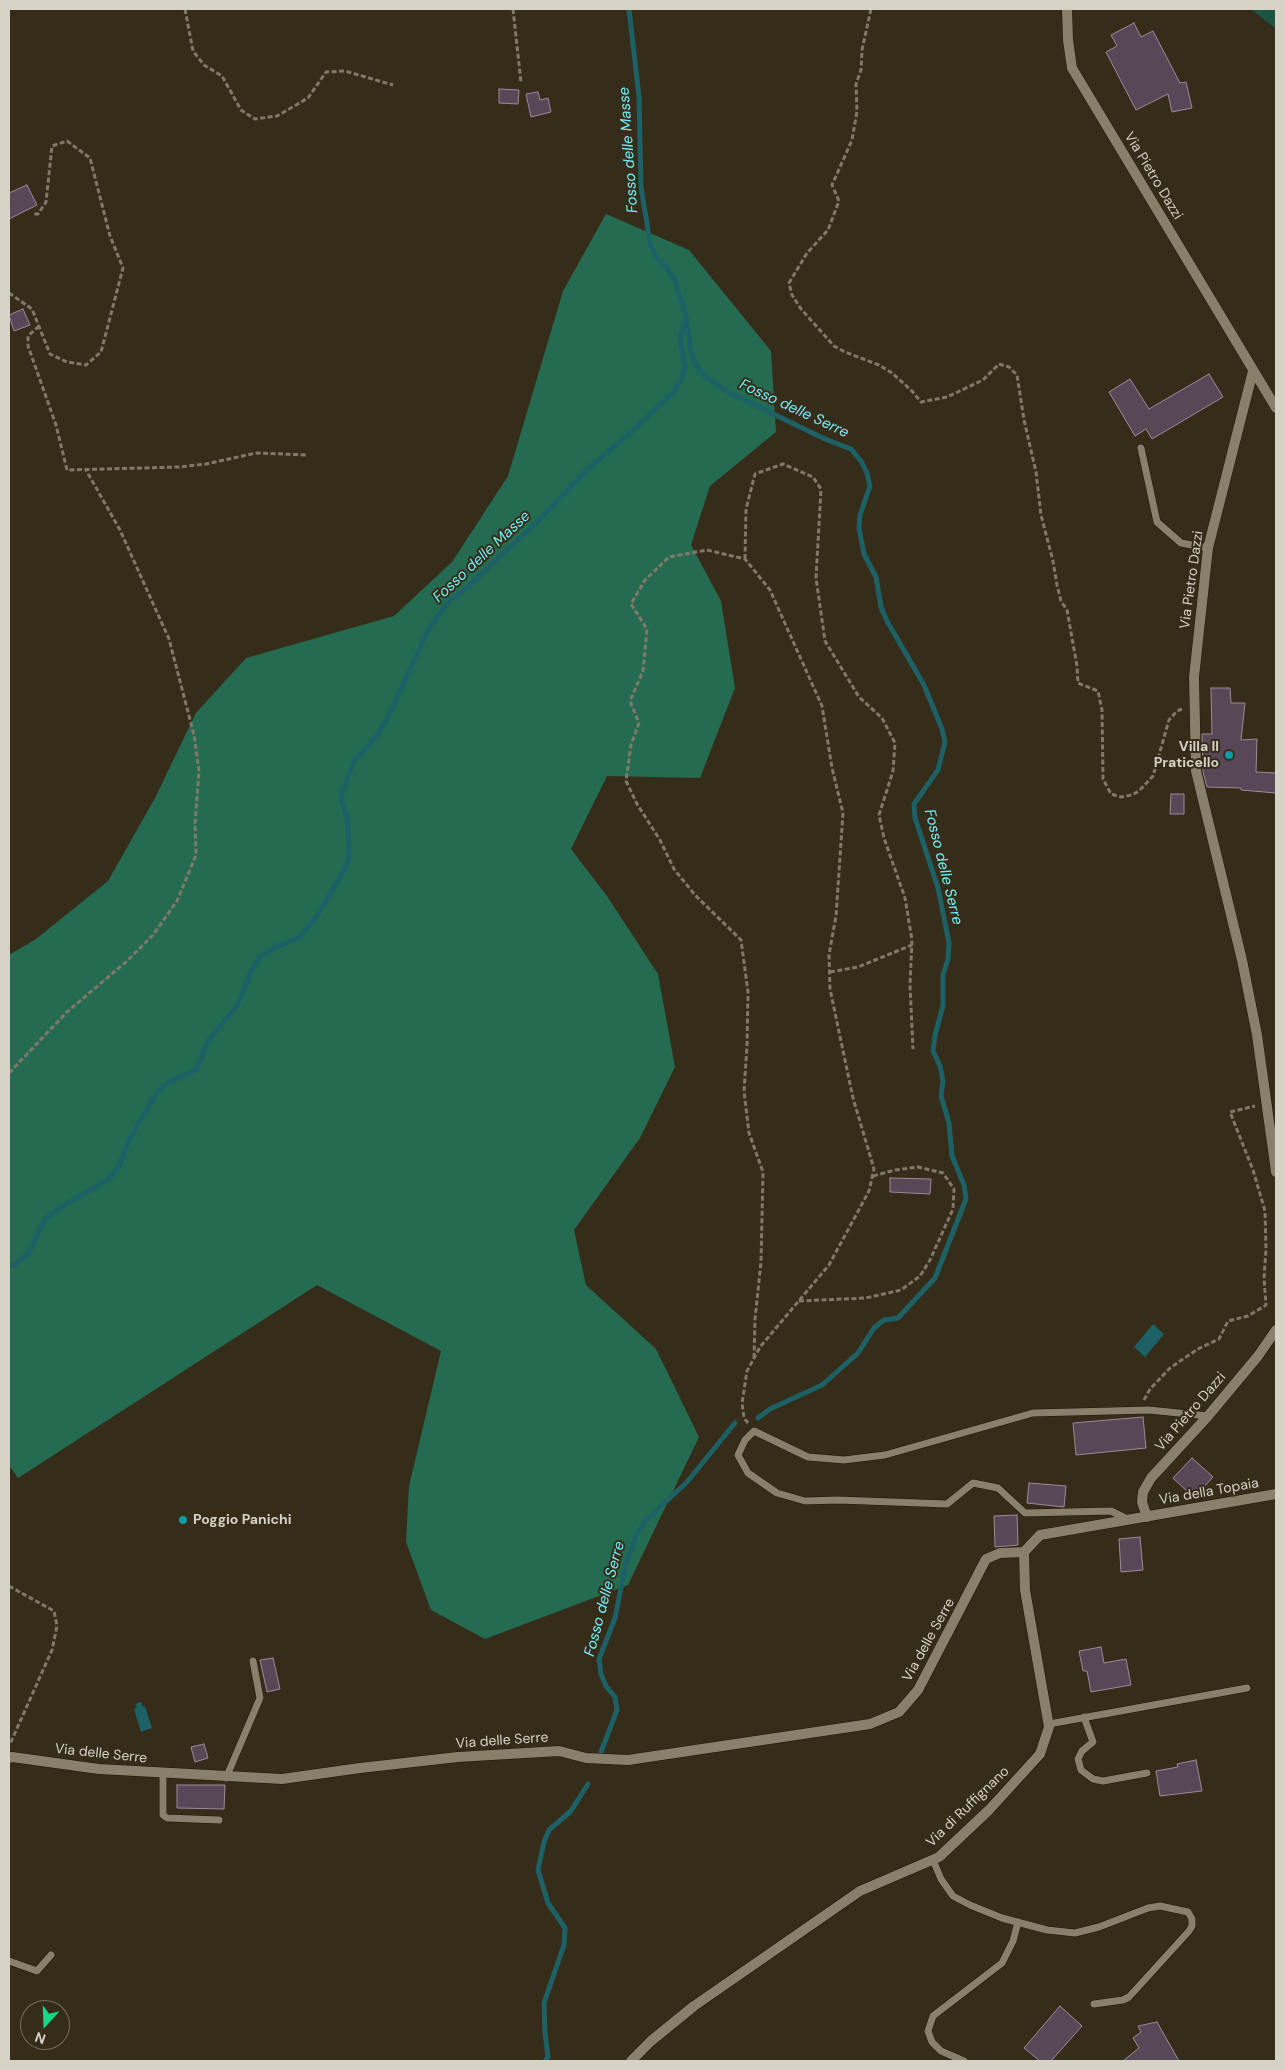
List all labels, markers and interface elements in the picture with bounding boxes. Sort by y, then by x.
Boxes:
water label: Fosso delle Masse [616,86,642,214]
street label: Via Pietro Dazzi [1120,129,1186,223]
water label: Fosso delle Serre [736,376,852,442]
water label: Fosso delle Masse [430,507,534,607]
street label: Via Pietro Dazzi [1177,530,1207,630]
place label: Villa Il Praticello [1154,739,1219,772]
marker: Villa Il Praticello [1223,749,1235,761]
water label: Fosso delle Serre [920,807,966,927]
street label: Via Pietro Dazzi [1152,1369,1230,1455]
street label: Via della Topaia [1158,1475,1260,1509]
place label: Poggio Panichi [193,1512,291,1528]
marker: Poggio Panichi [177,1514,189,1526]
water label: Fosso delle Serre [581,1539,629,1659]
street label: Via delle Serre [899,1595,959,1685]
street label: Via delle Serre [455,1729,549,1753]
street label: Via delle Serre [54,1741,148,1767]
street label: Via di Ruffignano [923,1763,1013,1851]
north arrow [20,2000,70,2050]
text: N [32,2028,48,2048]

